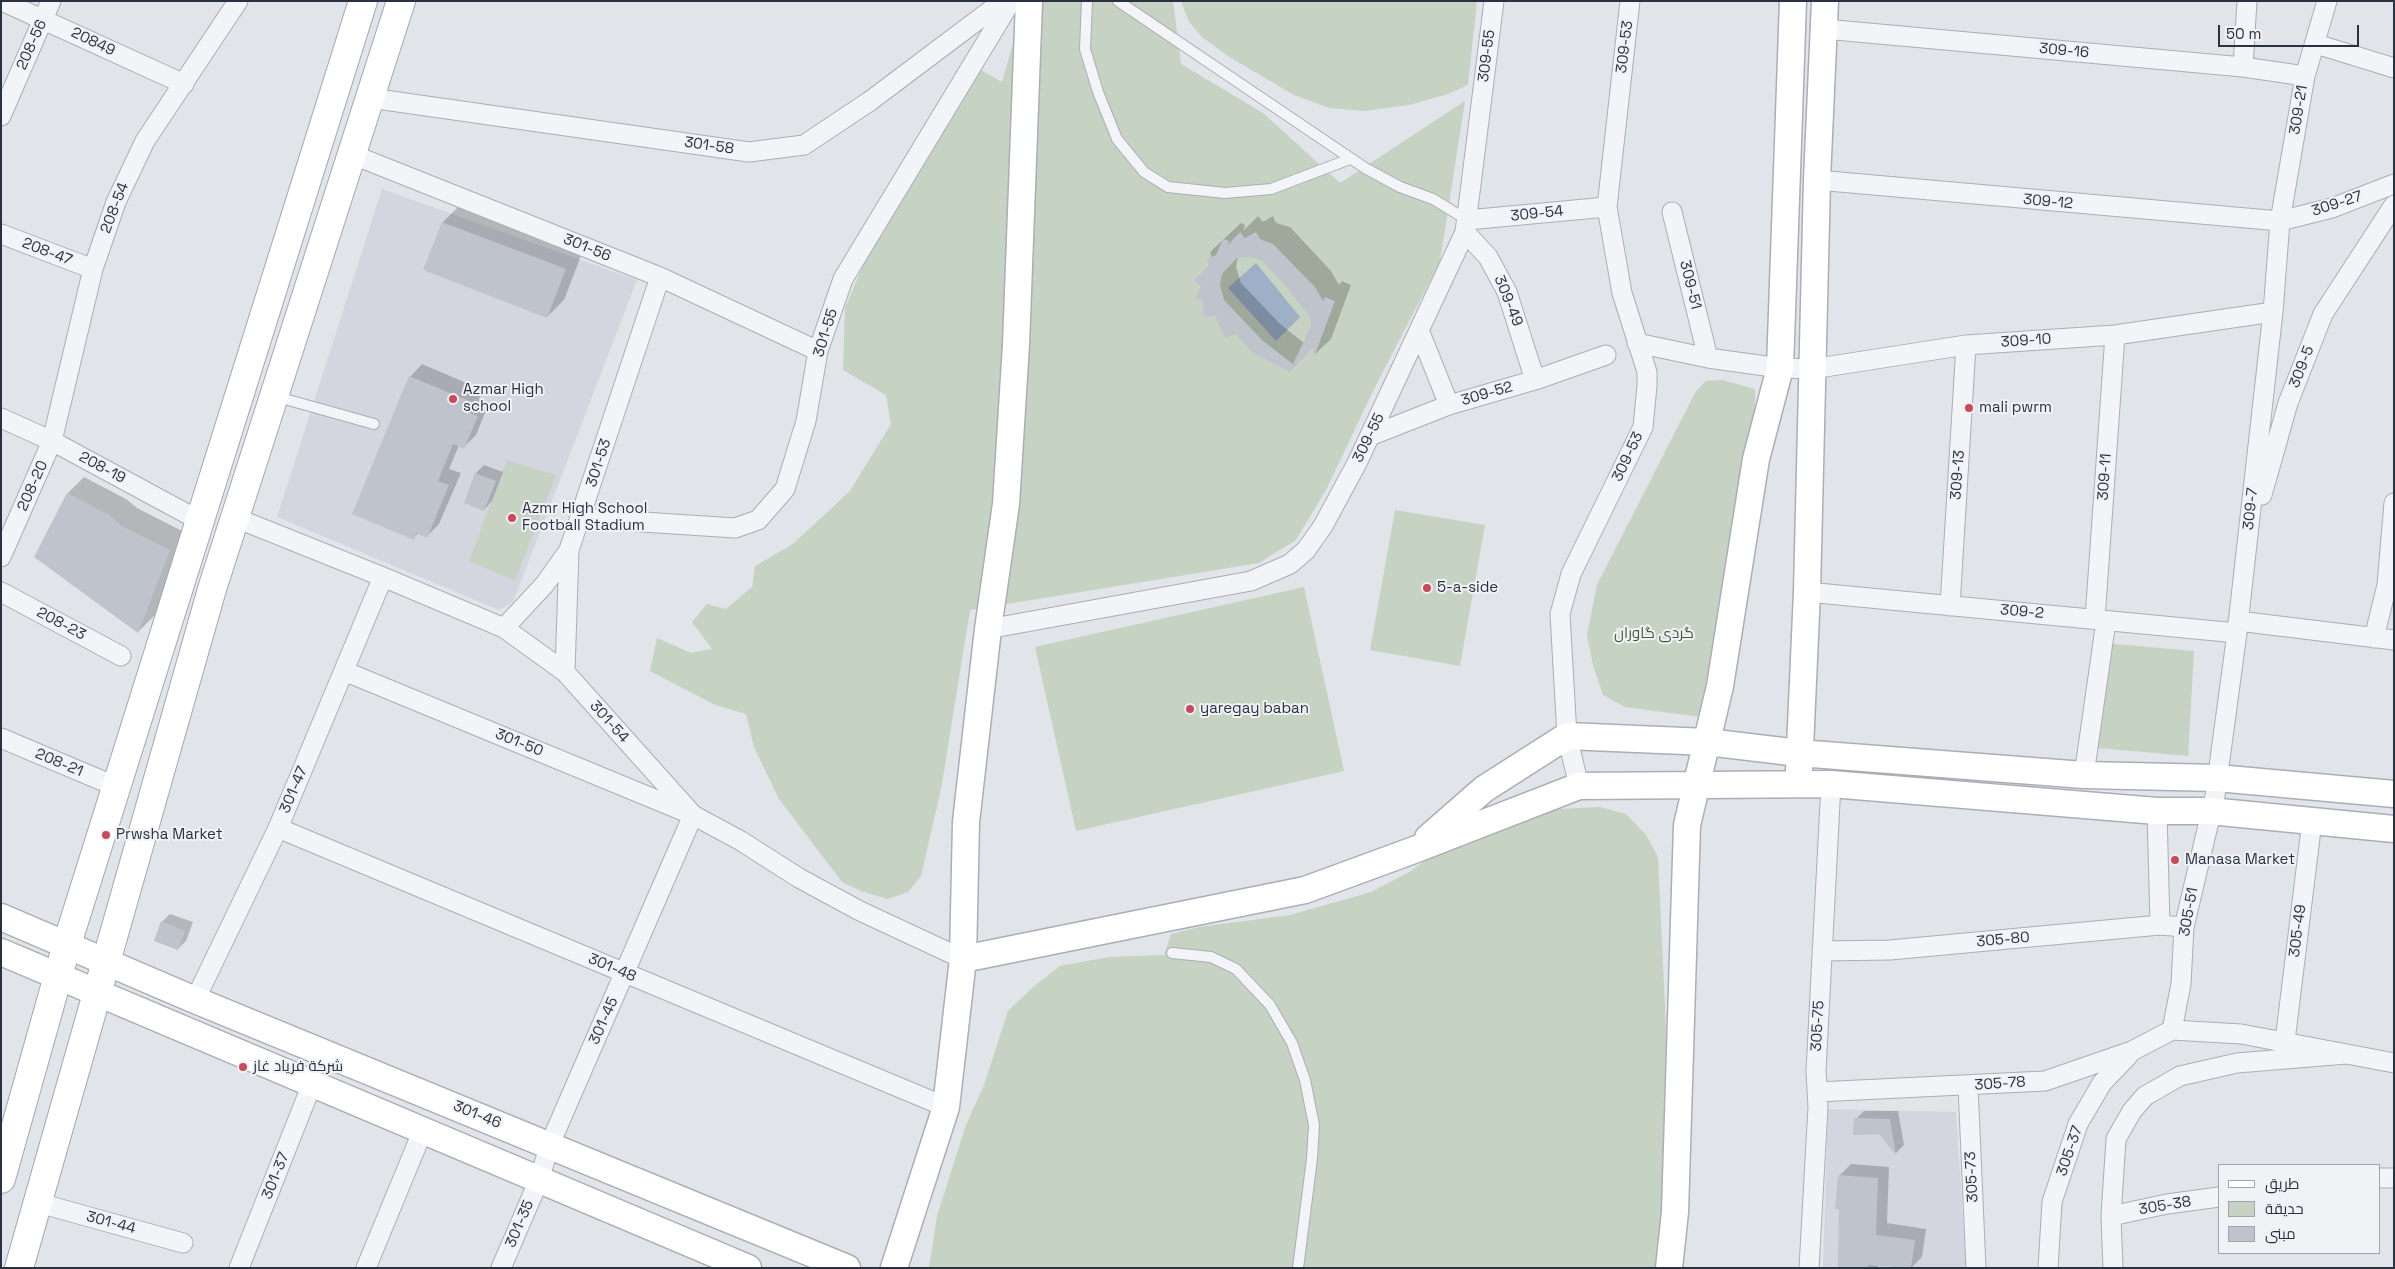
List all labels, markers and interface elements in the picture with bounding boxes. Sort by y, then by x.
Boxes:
scale bar [2220,15,2361,47]
street label: 208-56 [13,17,51,73]
street label: 309-53 [1613,20,1637,74]
street label: 20849 [68,24,118,60]
text: 50 m [2226,24,2261,43]
street label: 309-55 [1475,29,1499,83]
street label: 309-16 [2038,40,2090,62]
street label: 309-21 [2286,84,2312,136]
street label: 301-58 [683,134,735,158]
street label: 208-54 [97,180,133,236]
street label: 309-27 [2309,187,2365,221]
street label: 309-12 [2022,191,2074,213]
street label: 309-54 [1510,202,1564,226]
street label: 301-56 [560,230,614,266]
street label: 208-47 [19,234,75,270]
street label: 309-51 [1675,259,1705,311]
street label: 309-49 [1490,273,1526,329]
street label: 301-55 [810,307,842,359]
street label: 309-10 [2000,330,2052,352]
street label: 309-5 [2286,343,2318,391]
street label: 309-52 [1459,378,1515,410]
place label: Azmar High school [463,381,544,416]
marker: Azmar High school [447,393,459,405]
place label: mali pwrm [1979,399,2052,417]
marker: mali pwrm [1963,402,1975,414]
street label: 309-55 [1349,410,1389,466]
street label: 309-53 [1609,429,1647,485]
street label: 301-53 [583,437,615,489]
street label: 208-19 [76,448,128,488]
street label: 309-13 [1947,449,1969,501]
street label: 309-11 [2094,453,2116,501]
street label: 208-20 [14,458,52,514]
street label: 309-7 [2240,487,2262,531]
place label: Azmr High School Football Stadium [522,500,647,535]
marker: Azmr High School Football Stadium [506,512,518,524]
place label: 5-a-side [1437,579,1498,597]
marker: 5-a-side [1421,582,1433,594]
street label: 309-2 [1999,601,2045,623]
street label: 208-23 [33,604,89,644]
park label: گردی گاوران [1614,625,1694,643]
street label: 301-54 [586,697,632,747]
place label: yaregay baban [1200,700,1309,718]
marker: yaregay baban [1184,703,1196,715]
street label: 301-50 [492,725,546,761]
street label: 208-21 [32,745,86,781]
street label: 301-47 [276,764,312,816]
place label: Prwsha Market [116,826,223,844]
marker: Prwsha Market [100,829,112,841]
place label: Manasa Market [2185,851,2295,869]
marker: Manasa Market [2169,854,2181,866]
street label: 305-51 [2176,886,2202,938]
street label: 305-49 [2286,904,2310,958]
street label: 305-80 [1976,929,2030,951]
street label: 301-48 [585,950,639,986]
street label: 301-45 [586,994,622,1048]
street label: 305-75 [1808,1000,1828,1052]
place label: شرکة فرياد غاز [253,1058,343,1076]
marker: شرکة فرياد غاز [237,1061,249,1073]
street label: 305-78 [1974,1073,2026,1095]
street label: 301-46 [450,1097,504,1133]
street label: 305-37 [2053,1123,2087,1179]
street label: 301-37 [258,1150,294,1202]
street label: 305-73 [1962,1151,1982,1203]
legend [2218,1164,2380,1254]
text: طريق [2265,1174,2299,1193]
street label: 305-38 [2137,1193,2193,1219]
street label: 301-35 [502,1198,538,1250]
text: حديقة [2265,1199,2304,1218]
street label: 301-44 [84,1208,138,1238]
text: مبنى [2265,1224,2296,1243]

